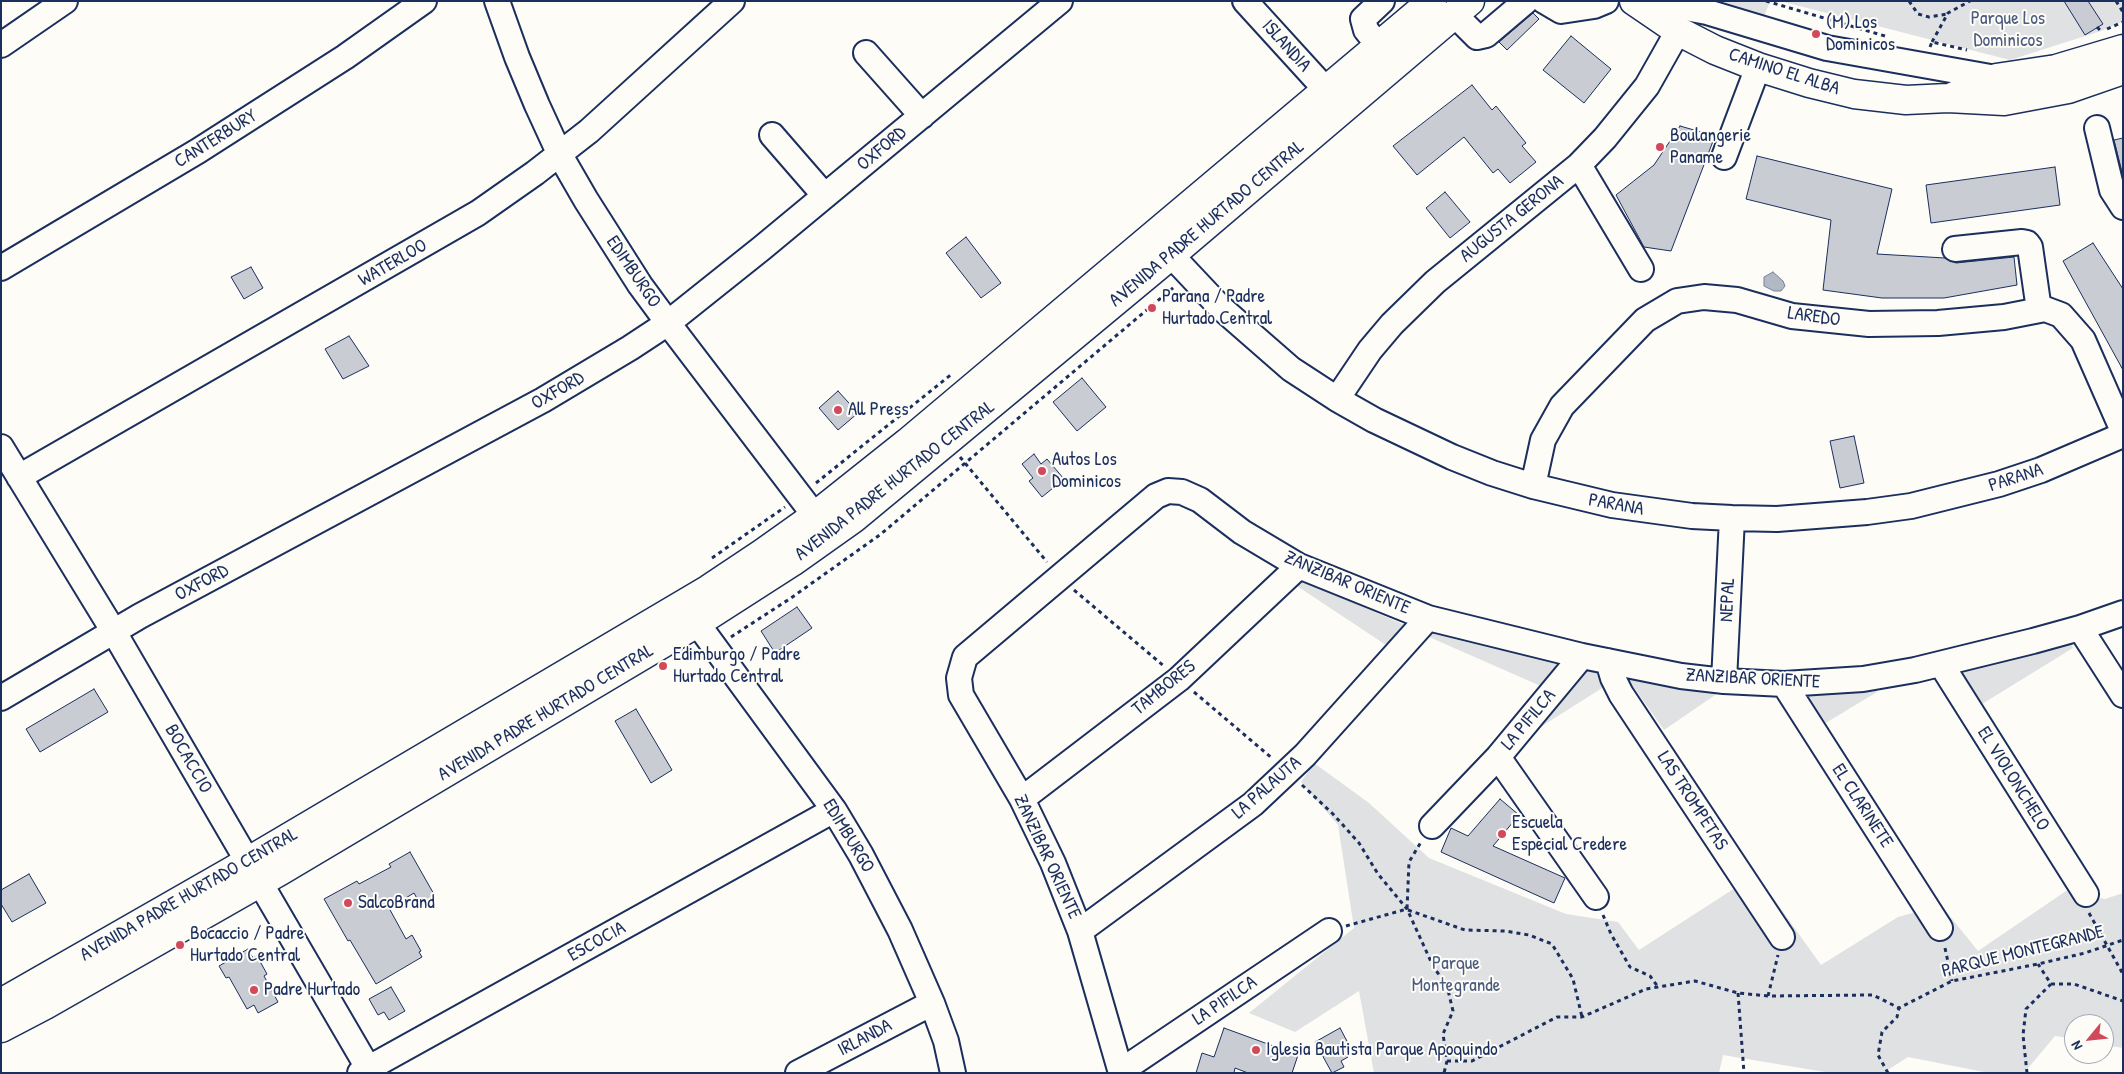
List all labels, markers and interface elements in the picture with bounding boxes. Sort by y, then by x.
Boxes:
park label: Parque Los Dominicos [1971,8,2045,52]
place label: (M) Los Dominicos [1826,12,1895,56]
street label: ISLANDIA [1257,15,1315,77]
marker: (M) Los Dominicos [1810,28,1822,40]
street label: CAMINO EL ALBA [1726,43,1842,101]
street label: CANTERBURY [171,105,261,173]
street label: OXFORD [853,122,911,176]
place label: Boulangerie Paname [1670,125,1751,169]
street label: AVENIDA PADRE HURTADO CENTRAL [1105,136,1309,312]
marker: Boulangerie Paname [1654,141,1666,153]
street label: AUGUSTA GERONA [1456,170,1568,268]
street label: EDIMBURGO [601,232,665,312]
street label: WATERLOO [355,234,431,292]
place label: Parana / Padre Hurtado Central [1162,286,1272,330]
marker: Parana / Padre Hurtado Central [1146,302,1158,314]
street label: LAREDO [1786,302,1842,332]
street label: OXFORD [527,367,589,415]
street label: AVENIDA PADRE HURTADO CENTRAL [791,396,999,566]
place label: All Press [848,399,908,421]
marker: All Press [832,404,844,416]
place label: Autos Los Dominicos [1052,449,1121,493]
street label: PARANA [1986,459,2046,497]
marker: Autos Los Dominicos [1036,465,1048,477]
street label: PARANA [1587,489,1645,521]
street label: ZANZIBAR ORIENTE [1281,546,1413,620]
street label: OXFORD [171,559,233,607]
street label: NEPAL [1715,577,1741,623]
street label: AVENIDA PADRE HURTADO CENTRAL [434,640,658,786]
place label: Edimburgo / Padre Hurtado Central [673,644,800,688]
street label: TAMBORES [1128,655,1200,721]
marker: Edimburgo / Padre Hurtado Central [657,660,669,672]
street label: ZANZIBAR ORIENTE [1685,664,1821,694]
street label: LA PIFILCA [1497,685,1561,755]
street label: BOCACCIO [159,721,217,797]
street label: EL VIOLONCHELO [1972,723,2054,835]
street label: LAS TROMPETAS [1652,747,1732,855]
street label: LA PALAUTA [1228,752,1306,824]
street label: EL CLARINETE [1826,760,1898,852]
street label: ZANZIBAR ORIENTE [1008,791,1086,923]
street label: EDIMBURGO [817,795,879,877]
place label: Escuela Especial Credere [1512,812,1627,856]
street label: AVENIDA PADRE HURTADO CENTRAL [76,823,302,967]
marker: Escuela Especial Credere [1496,828,1508,840]
place label: SalcoBrand [358,892,435,914]
marker: SalcoBrand [342,897,354,909]
street label: ESCOCIA [564,917,630,967]
street label: PARQUE MONTEGRANDE [1939,921,2107,983]
place label: Bocaccio / Padre Hurtado Central [190,923,304,967]
marker: Bocaccio / Padre Hurtado Central [174,939,186,951]
park label: Parque Montegrande [1412,953,1500,997]
street label: LA PIFILCA [1189,971,1261,1031]
place label: Padre Hurtado [264,979,360,1001]
marker: Padre Hurtado [248,984,260,996]
street label: IRLANDA [834,1014,896,1062]
north arrow [2064,1014,2114,1064]
text: N [2066,1038,2086,1054]
place label: Iglesia Bautista Parque Apoquindo [1266,1039,1498,1061]
marker: Iglesia Bautista Parque Apoquindo [1250,1044,1262,1056]

